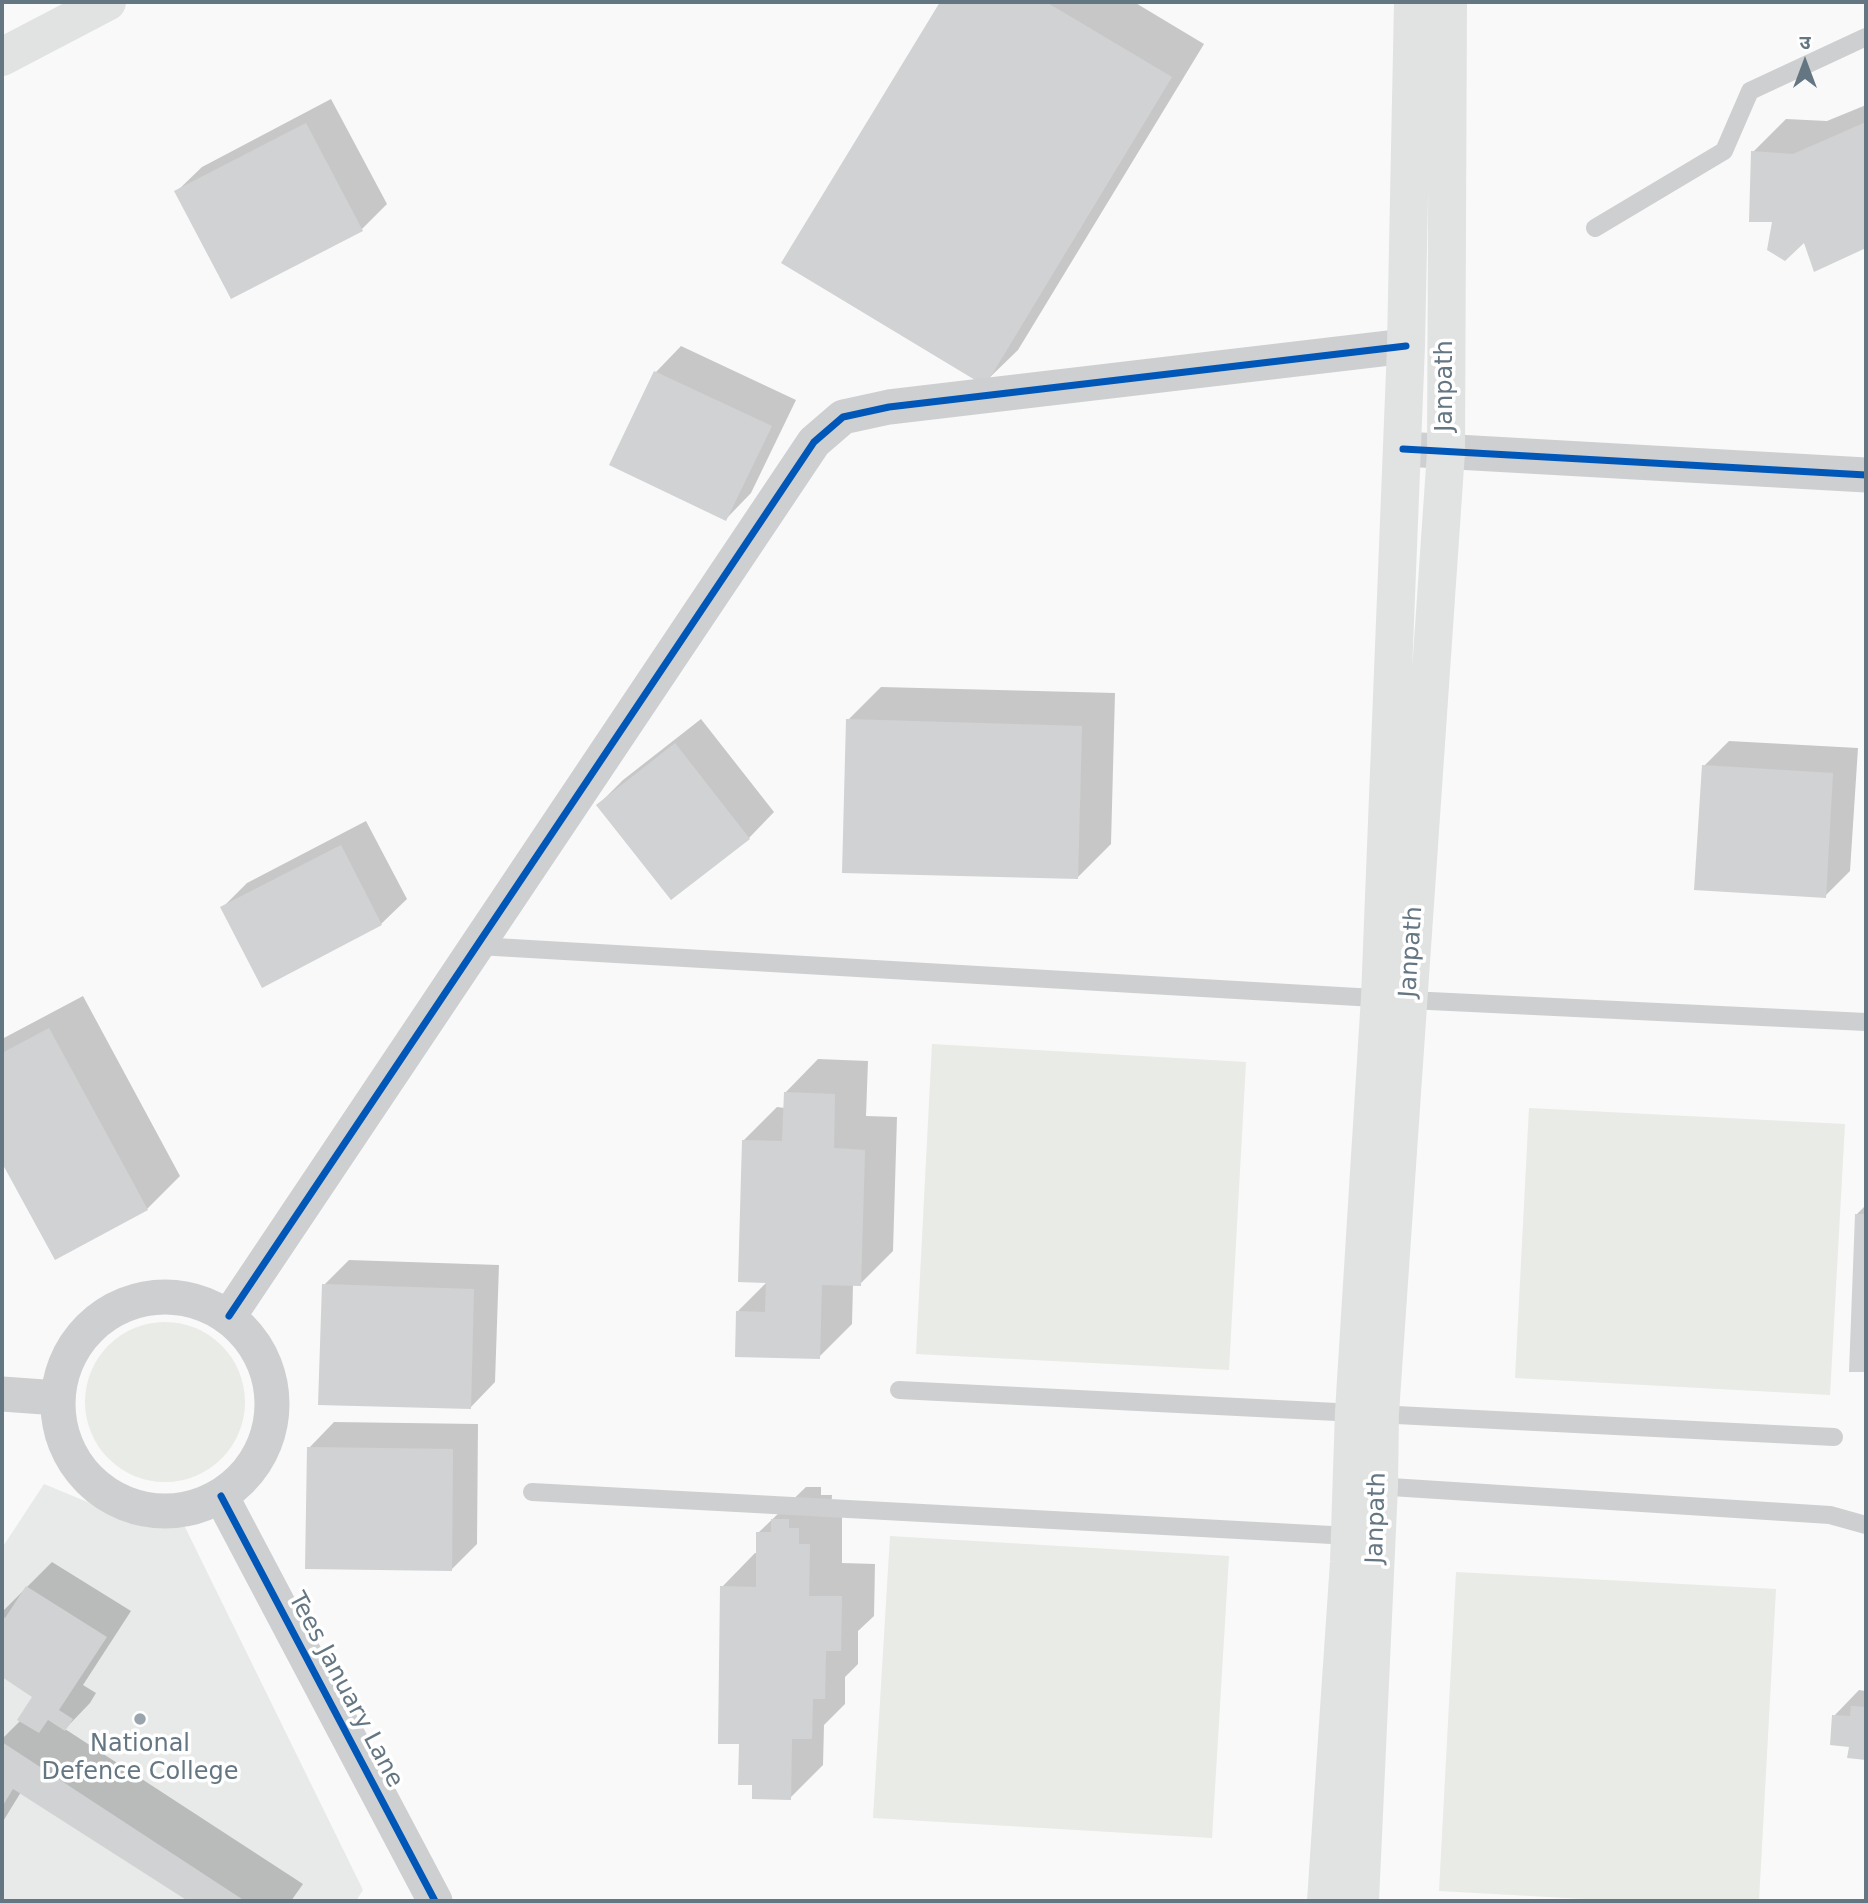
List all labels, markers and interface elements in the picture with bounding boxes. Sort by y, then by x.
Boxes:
north arrow [1770,28,1840,98]
text: उ [1799,31,1811,53]
street label: Janpath [1432,340,1460,432]
street label: Janpath [1394,905,1430,999]
street label: Janpath [1361,1472,1393,1564]
street label: Tees January Lane [281,1587,409,1793]
marker: National Defence College [132,1711,148,1727]
place label: National Defence College [42,1731,238,1787]

